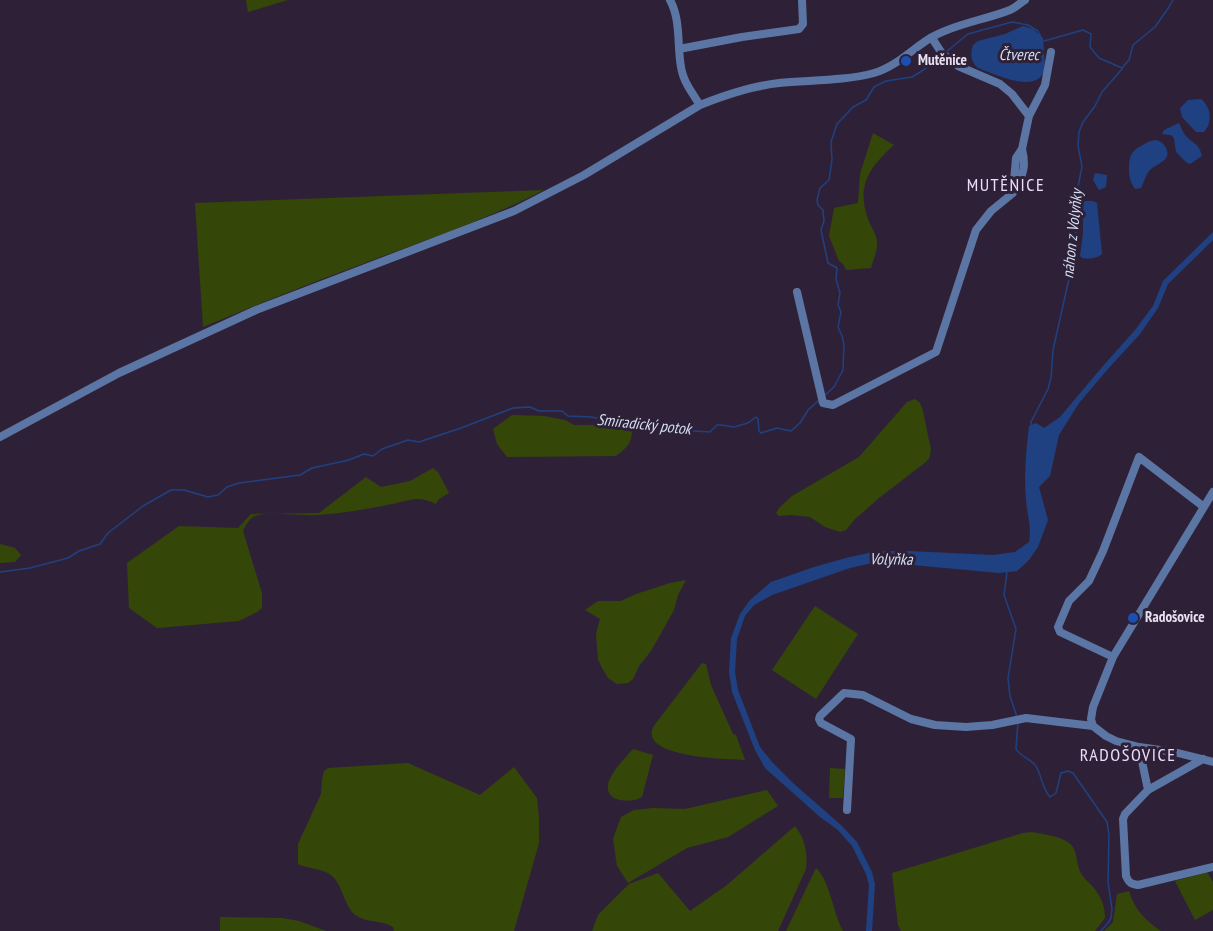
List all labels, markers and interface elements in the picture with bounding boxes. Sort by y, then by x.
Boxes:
water label: Čtverec [999,45,1039,65]
place label: Mutěnice [918,52,967,70]
marker: Mutěnice [899,54,913,68]
district label: MUTĚNICE [967,175,1045,197]
water label: náhon z Volyňky [1059,189,1087,279]
water label: Smiradický potok [596,411,692,439]
water label: Volyňka [869,550,913,570]
place label: Radošovice [1145,609,1205,627]
marker: Radošovice [1126,611,1140,625]
district label: RADOŠOVICE [1080,745,1176,767]

